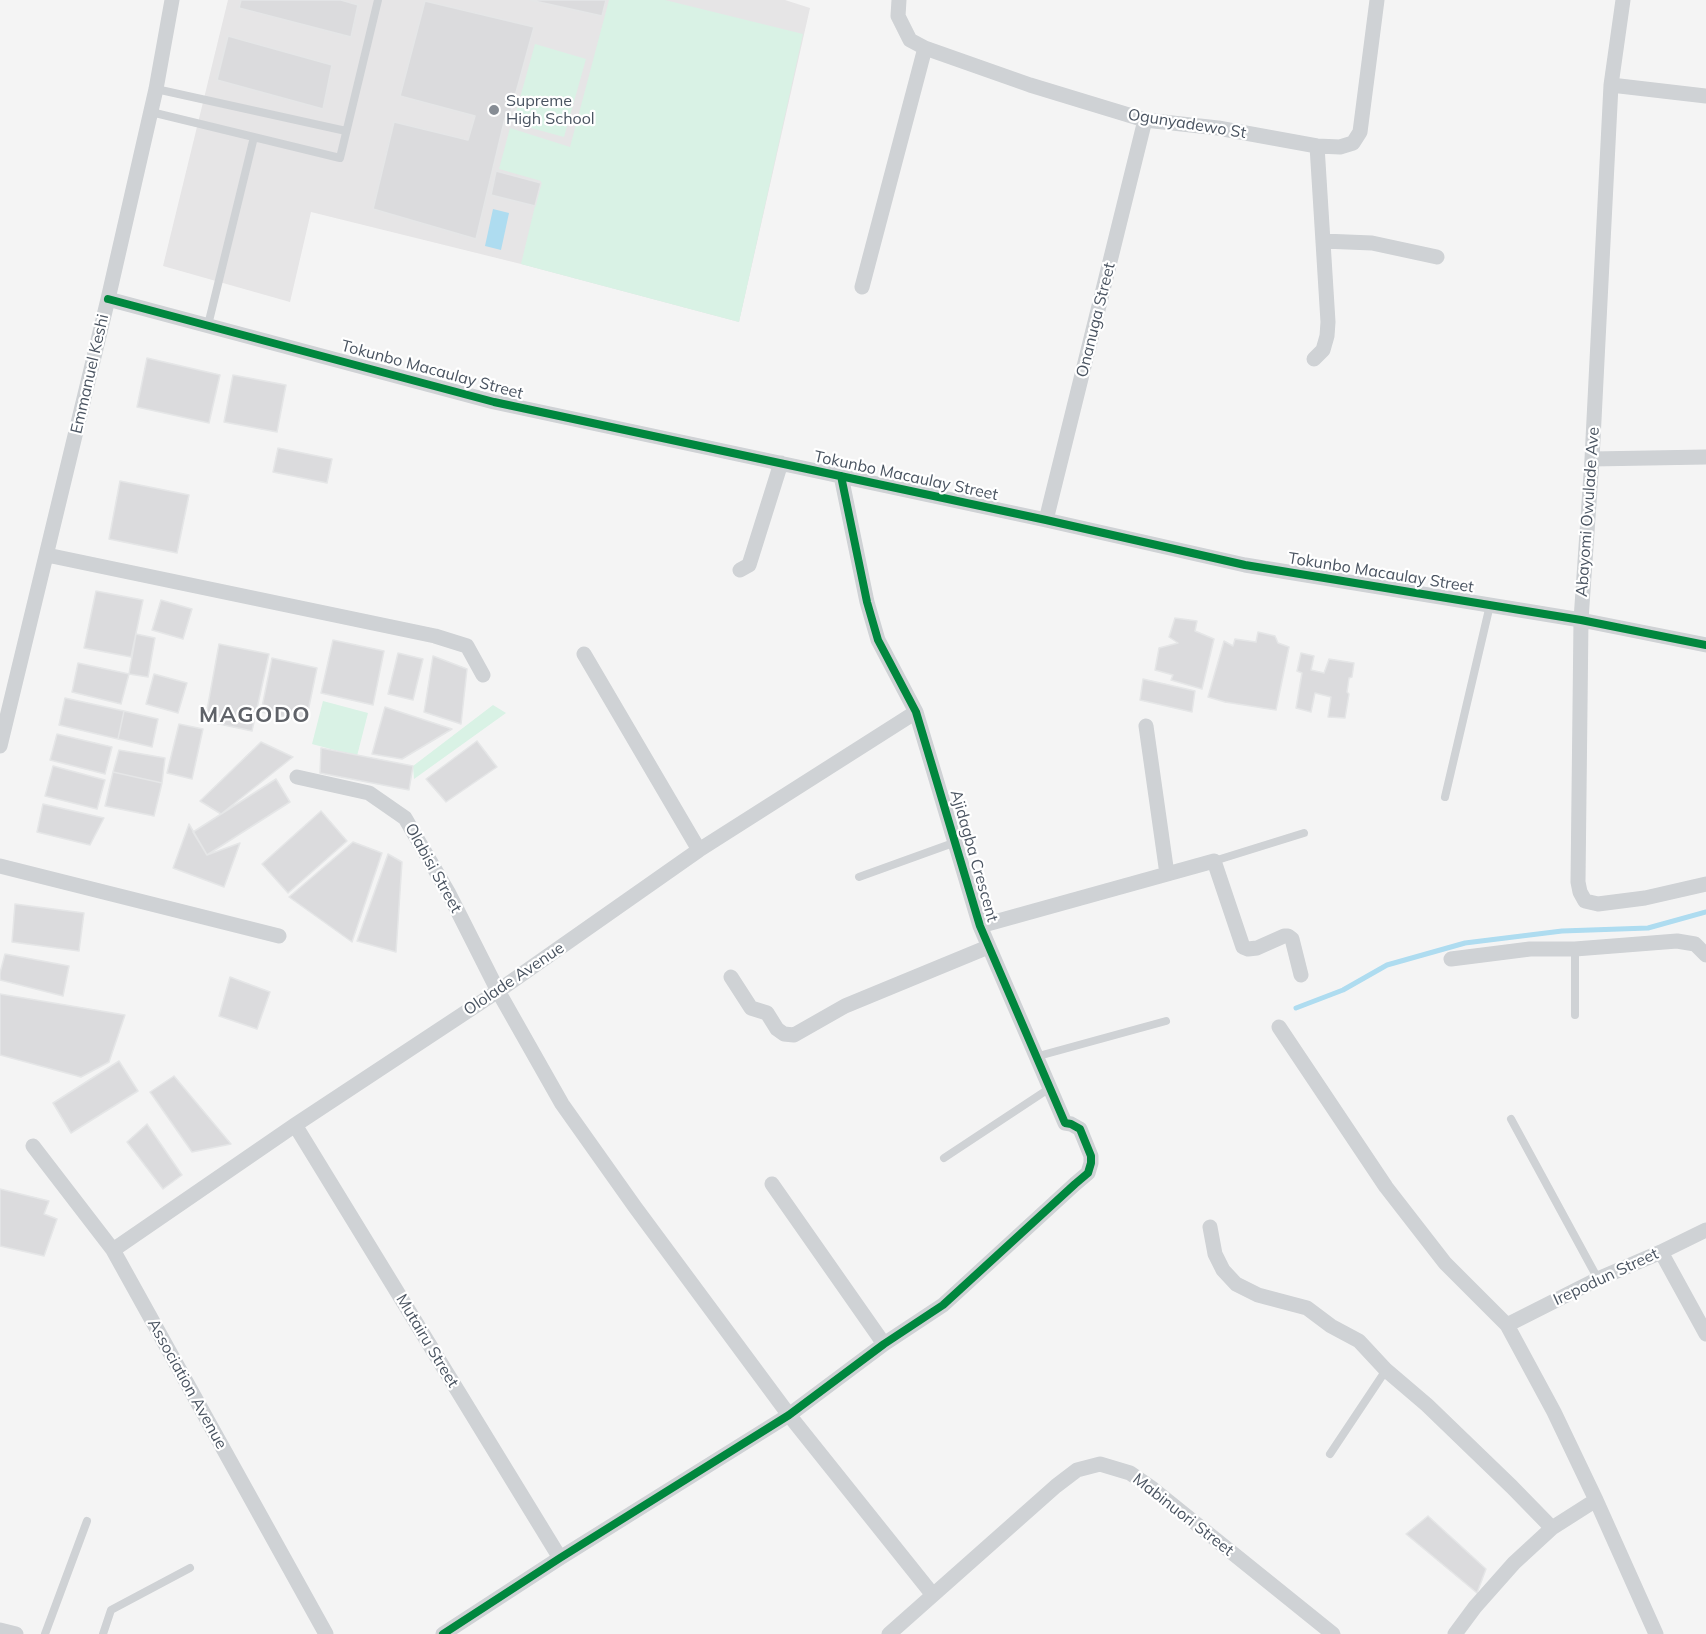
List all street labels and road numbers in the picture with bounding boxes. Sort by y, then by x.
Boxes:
street label: Ogunyadewo St [1127,105,1247,143]
street label: Onanuga Street [1072,261,1120,379]
street label: Emmanuel Keshi [67,312,113,436]
street label: Tokunbo Macaulay Street [339,336,525,404]
street label: Abayomi Owulade Ave [1572,426,1604,598]
street label: Tokunbo Macaulay Street [812,447,1000,505]
street label: Tokunbo Macaulay Street [1287,549,1475,597]
street label: Ajidagba Crescent [946,788,1002,924]
street label: Olabisi Street [401,820,465,916]
street label: Ololade Avenue [460,938,568,1020]
street label: Irepodun Street [1550,1244,1662,1310]
street label: Mutairu Street [392,1291,462,1391]
street label: Association Avenue [143,1316,231,1452]
street label: Mabinuori Street [1129,1470,1237,1560]

